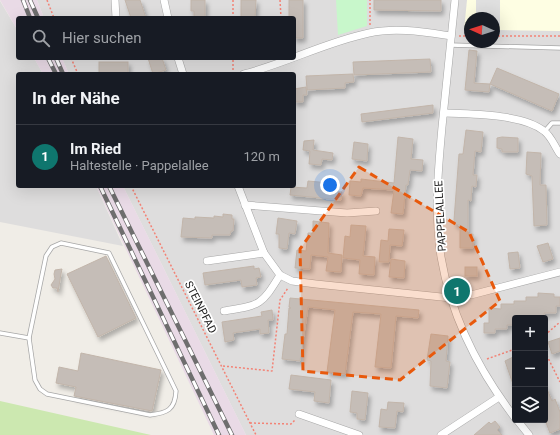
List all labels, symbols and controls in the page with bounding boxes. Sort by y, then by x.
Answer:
north arrow [464,12,500,48]
search box [16,16,296,60]
icon: search [30,27,52,49]
text: Hier suchen [62,29,141,47]
text: In der Nähe [32,88,120,108]
text: Im Ried [70,140,121,158]
text: 1 [41,149,49,164]
text: 120 m [243,149,280,164]
text: Haltestelle · Pappelallee [70,158,209,173]
your location [320,175,340,195]
street label: PAPPELALLEE [432,180,449,252]
pin: 1 [444,276,470,306]
street label: STEINPFAD [182,279,219,335]
map controls [512,315,548,423]
button: + [512,315,548,351]
button: − [512,351,548,387]
button: layers [512,387,548,423]

